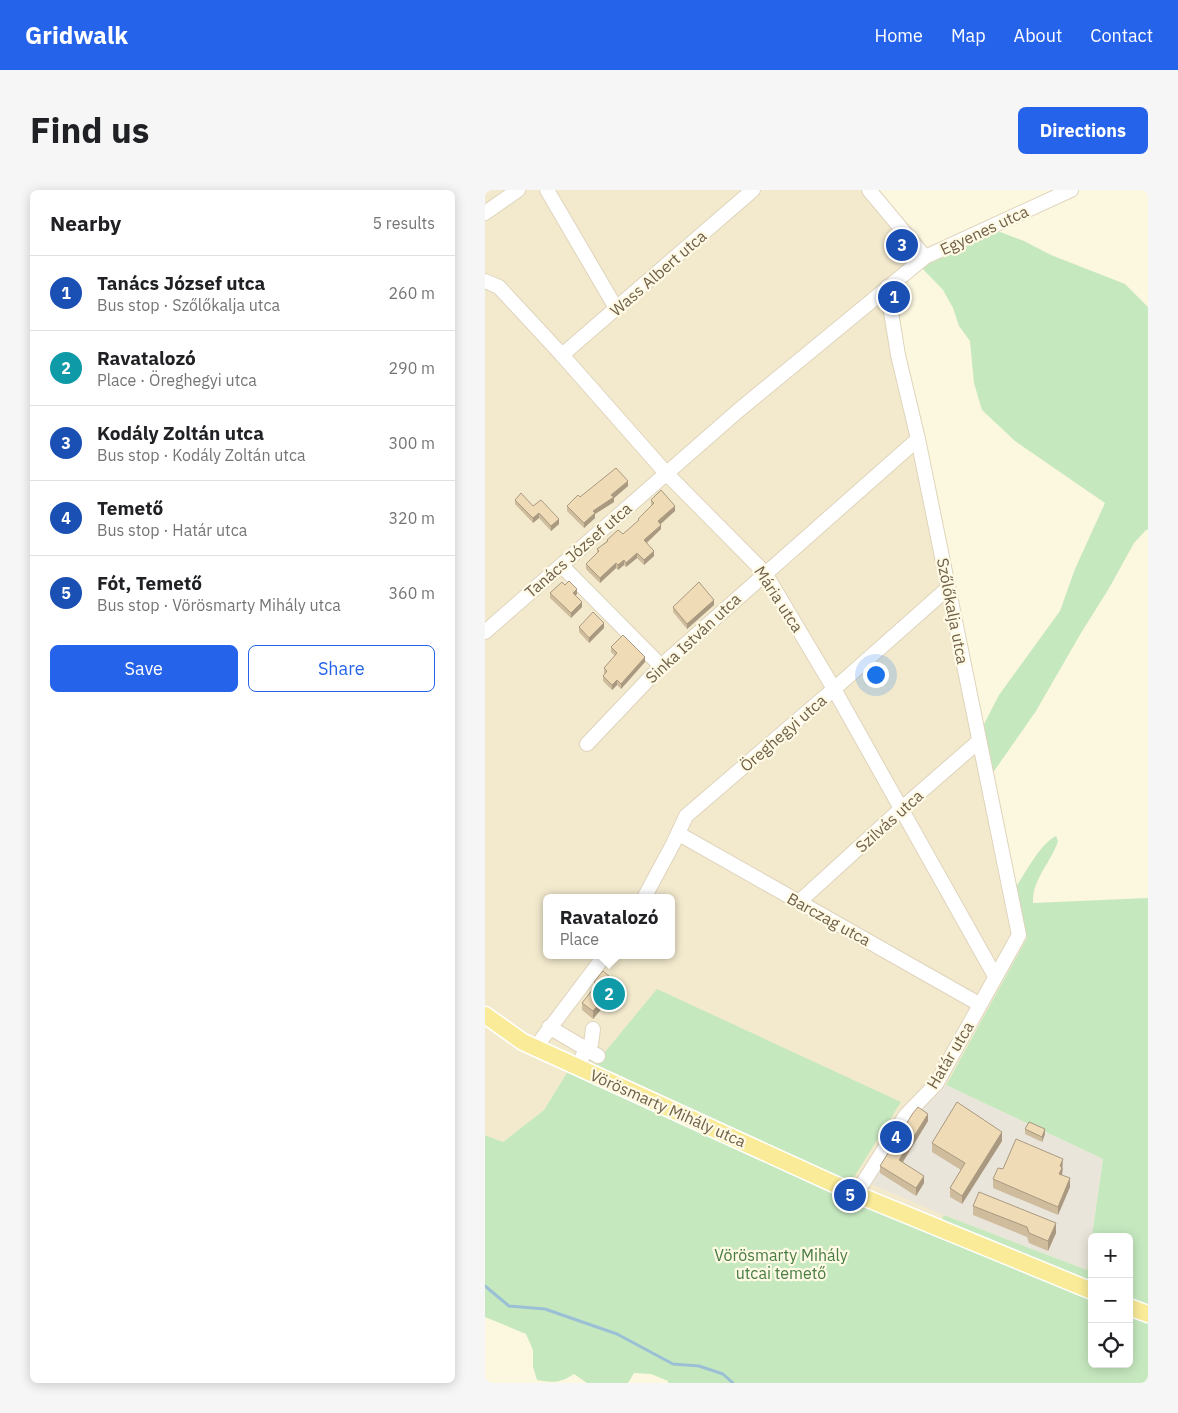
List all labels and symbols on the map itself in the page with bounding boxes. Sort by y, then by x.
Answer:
street label: Egyenes utca [937,201,1032,259]
street label: Wass Albert utca [606,225,711,320]
pin: 3 [886,226,918,264]
pin: 1 [878,278,910,316]
street label: Tanács József utca [520,498,636,602]
street label: Szőlőkalja utca [933,556,973,666]
street label: Mária utca [750,562,808,636]
street label: Sinka István utca [641,588,745,687]
your location [863,662,889,688]
street label: Öreghegyi utca [736,690,831,776]
street label: Szilvás utca [851,785,927,857]
street label: Barczag utca [784,888,875,950]
pin: 2 [593,975,625,1013]
street label: Határ utca [922,1017,978,1092]
street label: Vörösmarty Mihály utca [587,1065,749,1152]
pin: 4 [880,1118,912,1156]
pin: 5 [834,1176,866,1214]
park label: Vörösmarty Mihály utcai temető [714,1245,848,1283]

